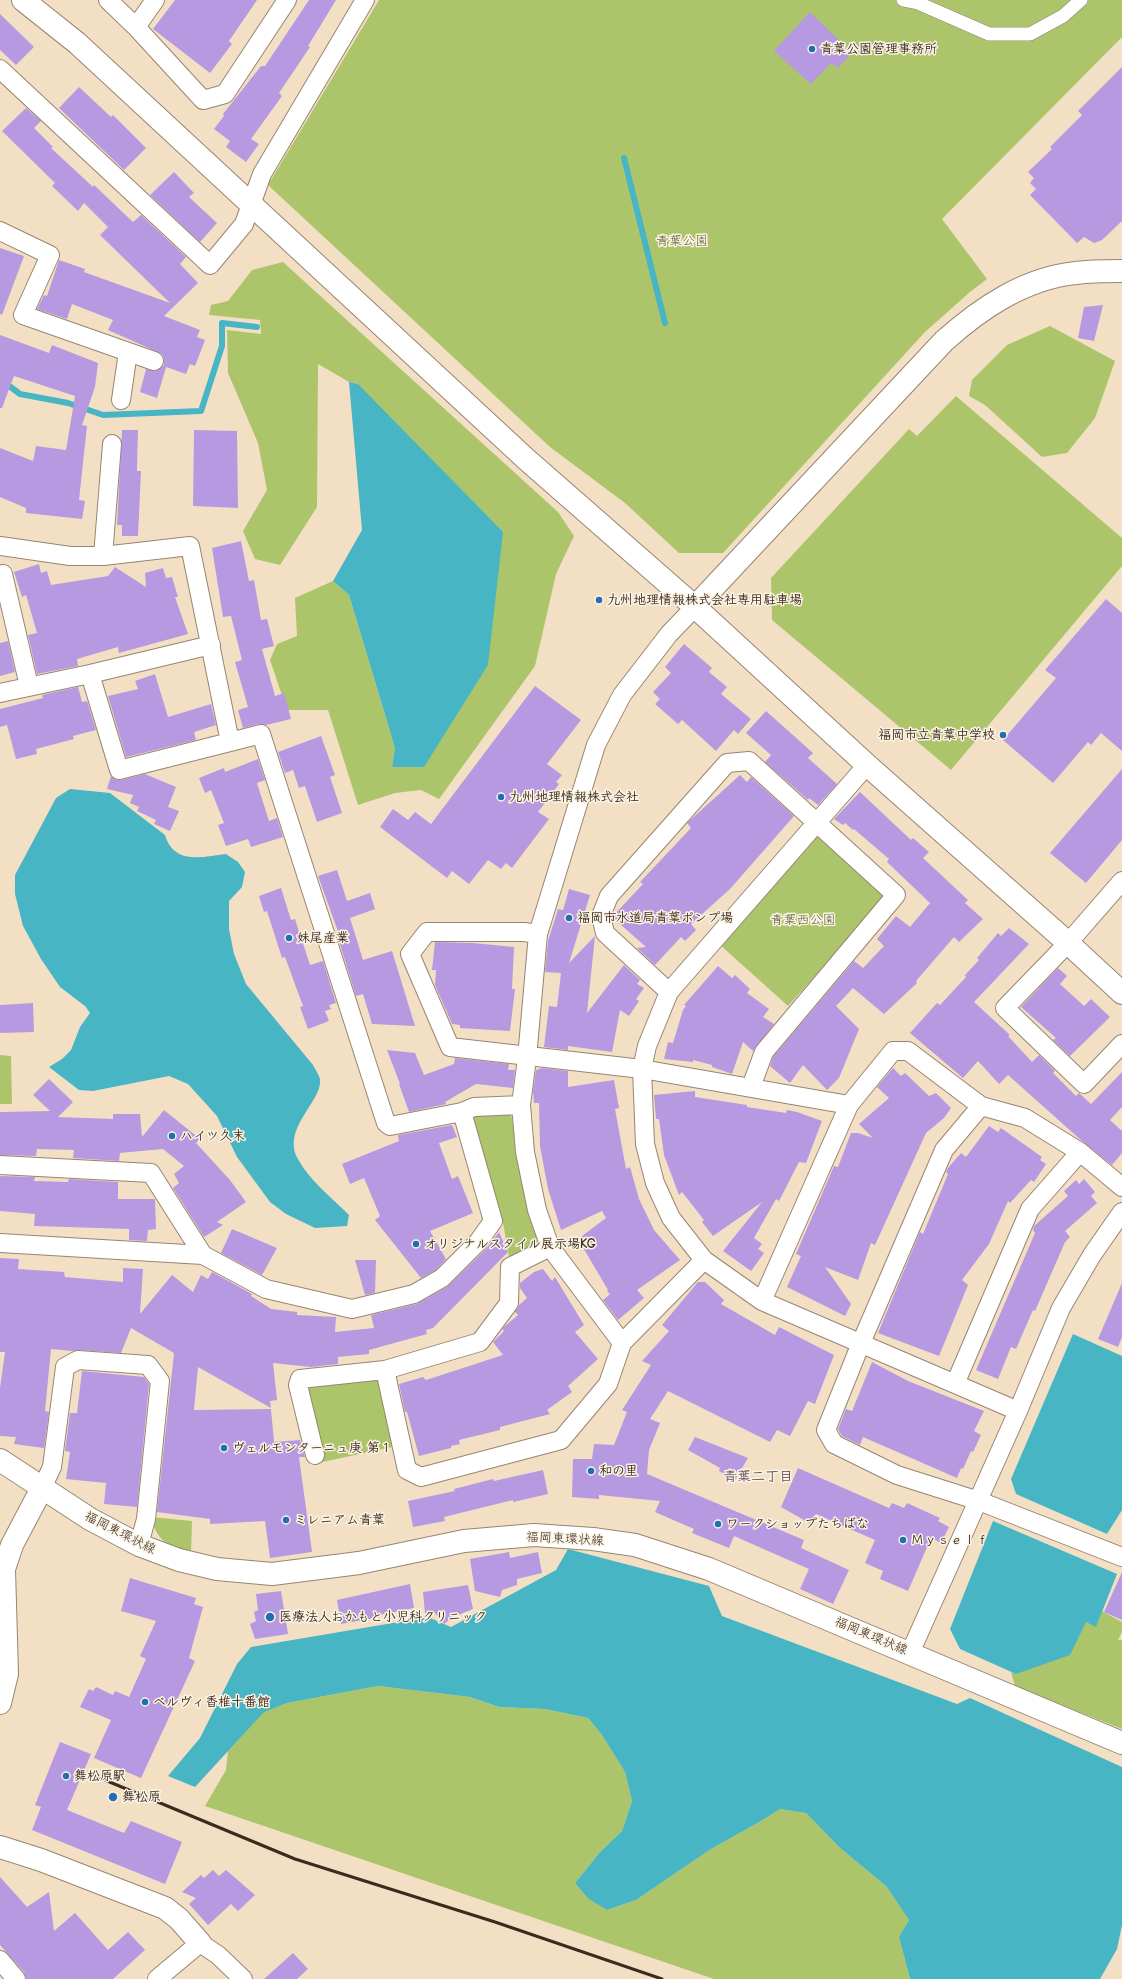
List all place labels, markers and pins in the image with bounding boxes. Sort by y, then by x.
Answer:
place label: 青葉公園管理事務所 [820,41,937,57]
marker: 青葉公園管理事務所 [807,44,817,54]
place label: 九州地理情報株式会社専用駐車場 [607,592,802,608]
marker: 九州地理情報株式会社専用駐車場 [594,595,604,605]
place label: 福岡市立青葉中学校 [878,727,995,743]
marker: 福岡市立青葉中学校 [998,730,1008,740]
place label: 九州地理情報株式会社 [509,789,639,805]
marker: 九州地理情報株式会社 [496,792,506,802]
place label: 福岡市水道局青葉ポンプ場 [577,910,733,926]
marker: 福岡市水道局青葉ポンプ場 [564,913,574,923]
place label: 妹尾産業 [297,930,349,946]
marker: 妹尾産業 [284,933,294,943]
place label: ハイツ久末 [180,1128,245,1144]
marker: ハイツ久末 [167,1131,177,1141]
place label: オリジナルスタイル展示場KG [424,1236,596,1252]
marker: オリジナルスタイル展示場KG [411,1239,421,1249]
place label: ヴェルモンターニュ庚 第１ [232,1440,393,1456]
marker: ヴェルモンターニュ庚 第１ [219,1443,229,1453]
place label: 和の里 [599,1463,638,1479]
marker: 和の里 [586,1466,596,1476]
place label: ミレニアム青葉 [294,1512,385,1528]
marker: ミレニアム青葉 [281,1515,291,1525]
place label: ワークショップたちばな [726,1516,869,1532]
marker: ワークショップたちばな [713,1519,723,1529]
place label: Ｍｙｓｅｌｆ [911,1532,989,1548]
marker: Ｍｙｓｅｌｆ [898,1535,908,1545]
place label: 医療法人おかもと小児科クリニック [279,1609,487,1625]
marker: 医療法人おかもと小児科クリニック [264,1611,276,1623]
place label: ベルヴィ香椎十番館 [153,1694,270,1710]
marker: ベルヴィ香椎十番館 [140,1697,150,1707]
place label: 舞松原駅 [74,1768,126,1784]
marker: 舞松原駅 [61,1771,71,1781]
place label: 舞松原 [122,1789,161,1805]
marker: 舞松原 [107,1791,119,1803]

